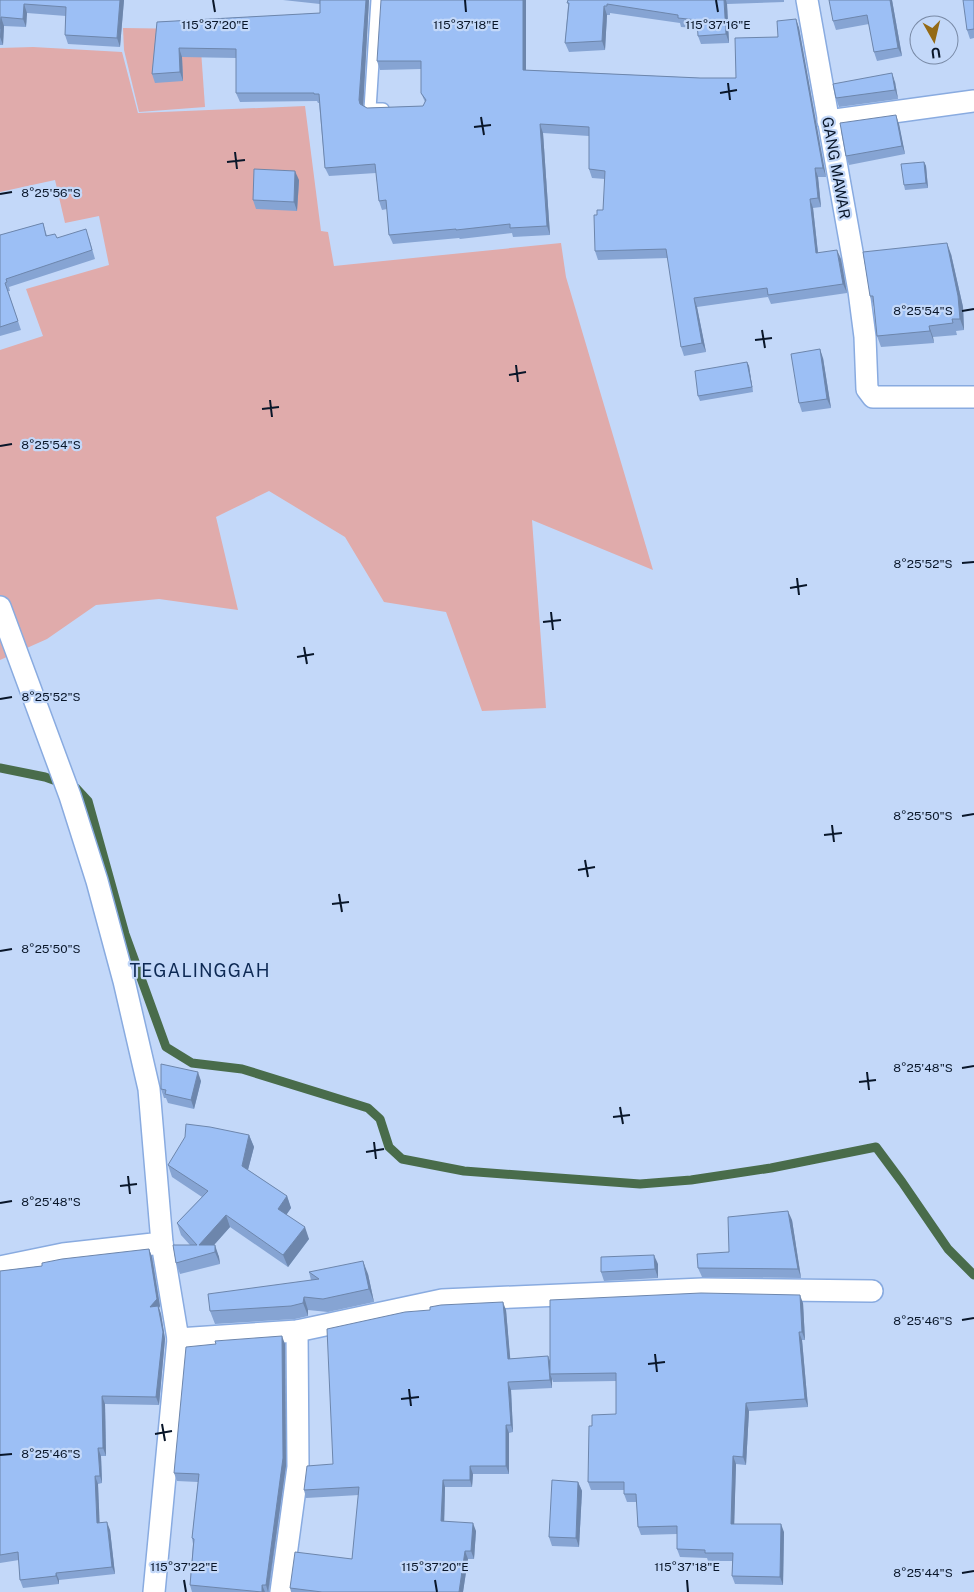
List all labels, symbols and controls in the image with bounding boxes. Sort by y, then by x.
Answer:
north arrow [909,15,959,65]
text: 115°37'20"E [181,18,249,32]
text: 115°37'18"E [433,18,499,32]
text: 115°37'16"E [685,18,751,32]
text: U [930,44,942,62]
street label: GANG MAWAR [819,116,854,220]
text: 8°25'56"S [21,186,81,200]
text: 8°25'54"S [893,304,953,318]
text: 8°25'54"S [21,438,81,452]
text: 8°25'52"S [893,557,953,571]
text: 8°25'52"S [21,690,81,704]
text: 8°25'50"S [893,809,953,823]
text: 8°25'50"S [21,942,81,956]
district label: TEGALINGGAH [130,960,270,981]
text: 8°25'48"S [893,1061,953,1075]
text: 8°25'48"S [21,1195,81,1209]
text: 8°25'46"S [893,1314,953,1328]
text: 8°25'46"S [21,1447,81,1461]
text: 115°37'22"E [150,1560,218,1574]
text: 115°37'20"E [401,1560,469,1574]
text: 115°37'18"E [654,1560,720,1574]
text: 8°25'44"S [893,1566,953,1580]

